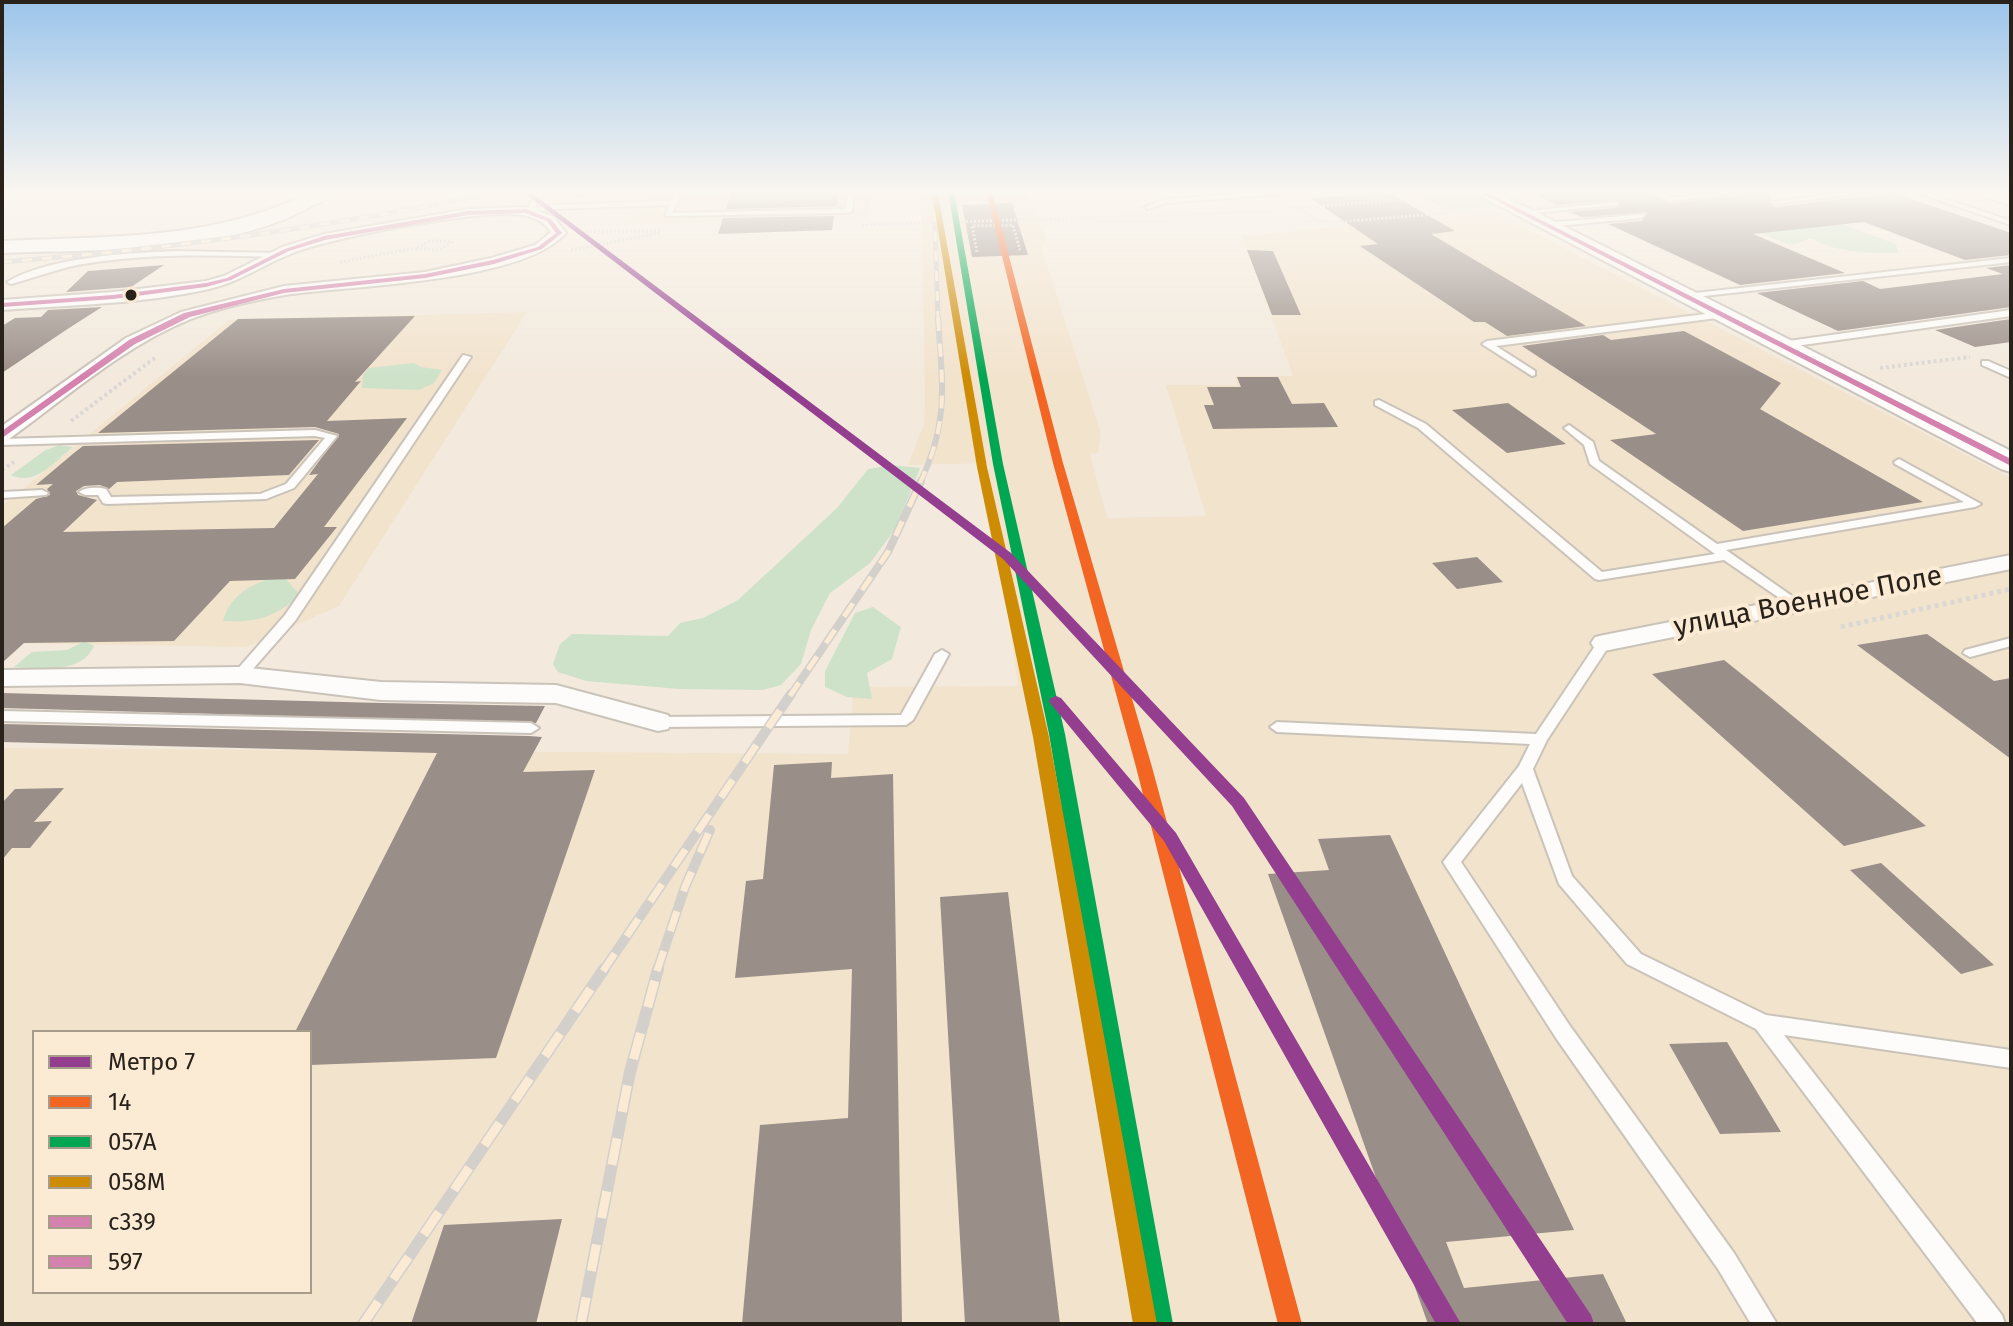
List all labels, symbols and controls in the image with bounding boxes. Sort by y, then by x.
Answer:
unlabelled marker [123,287,139,303]
street label: улица Военное Поле [1671,559,1945,645]
legend [32,1030,312,1294]
text: Метро 7 [108,1048,195,1076]
text: 14 [108,1088,131,1116]
text: 057А [108,1128,157,1156]
text: 058М [108,1168,165,1196]
text: с339 [108,1208,156,1236]
text: 597 [108,1248,143,1276]

